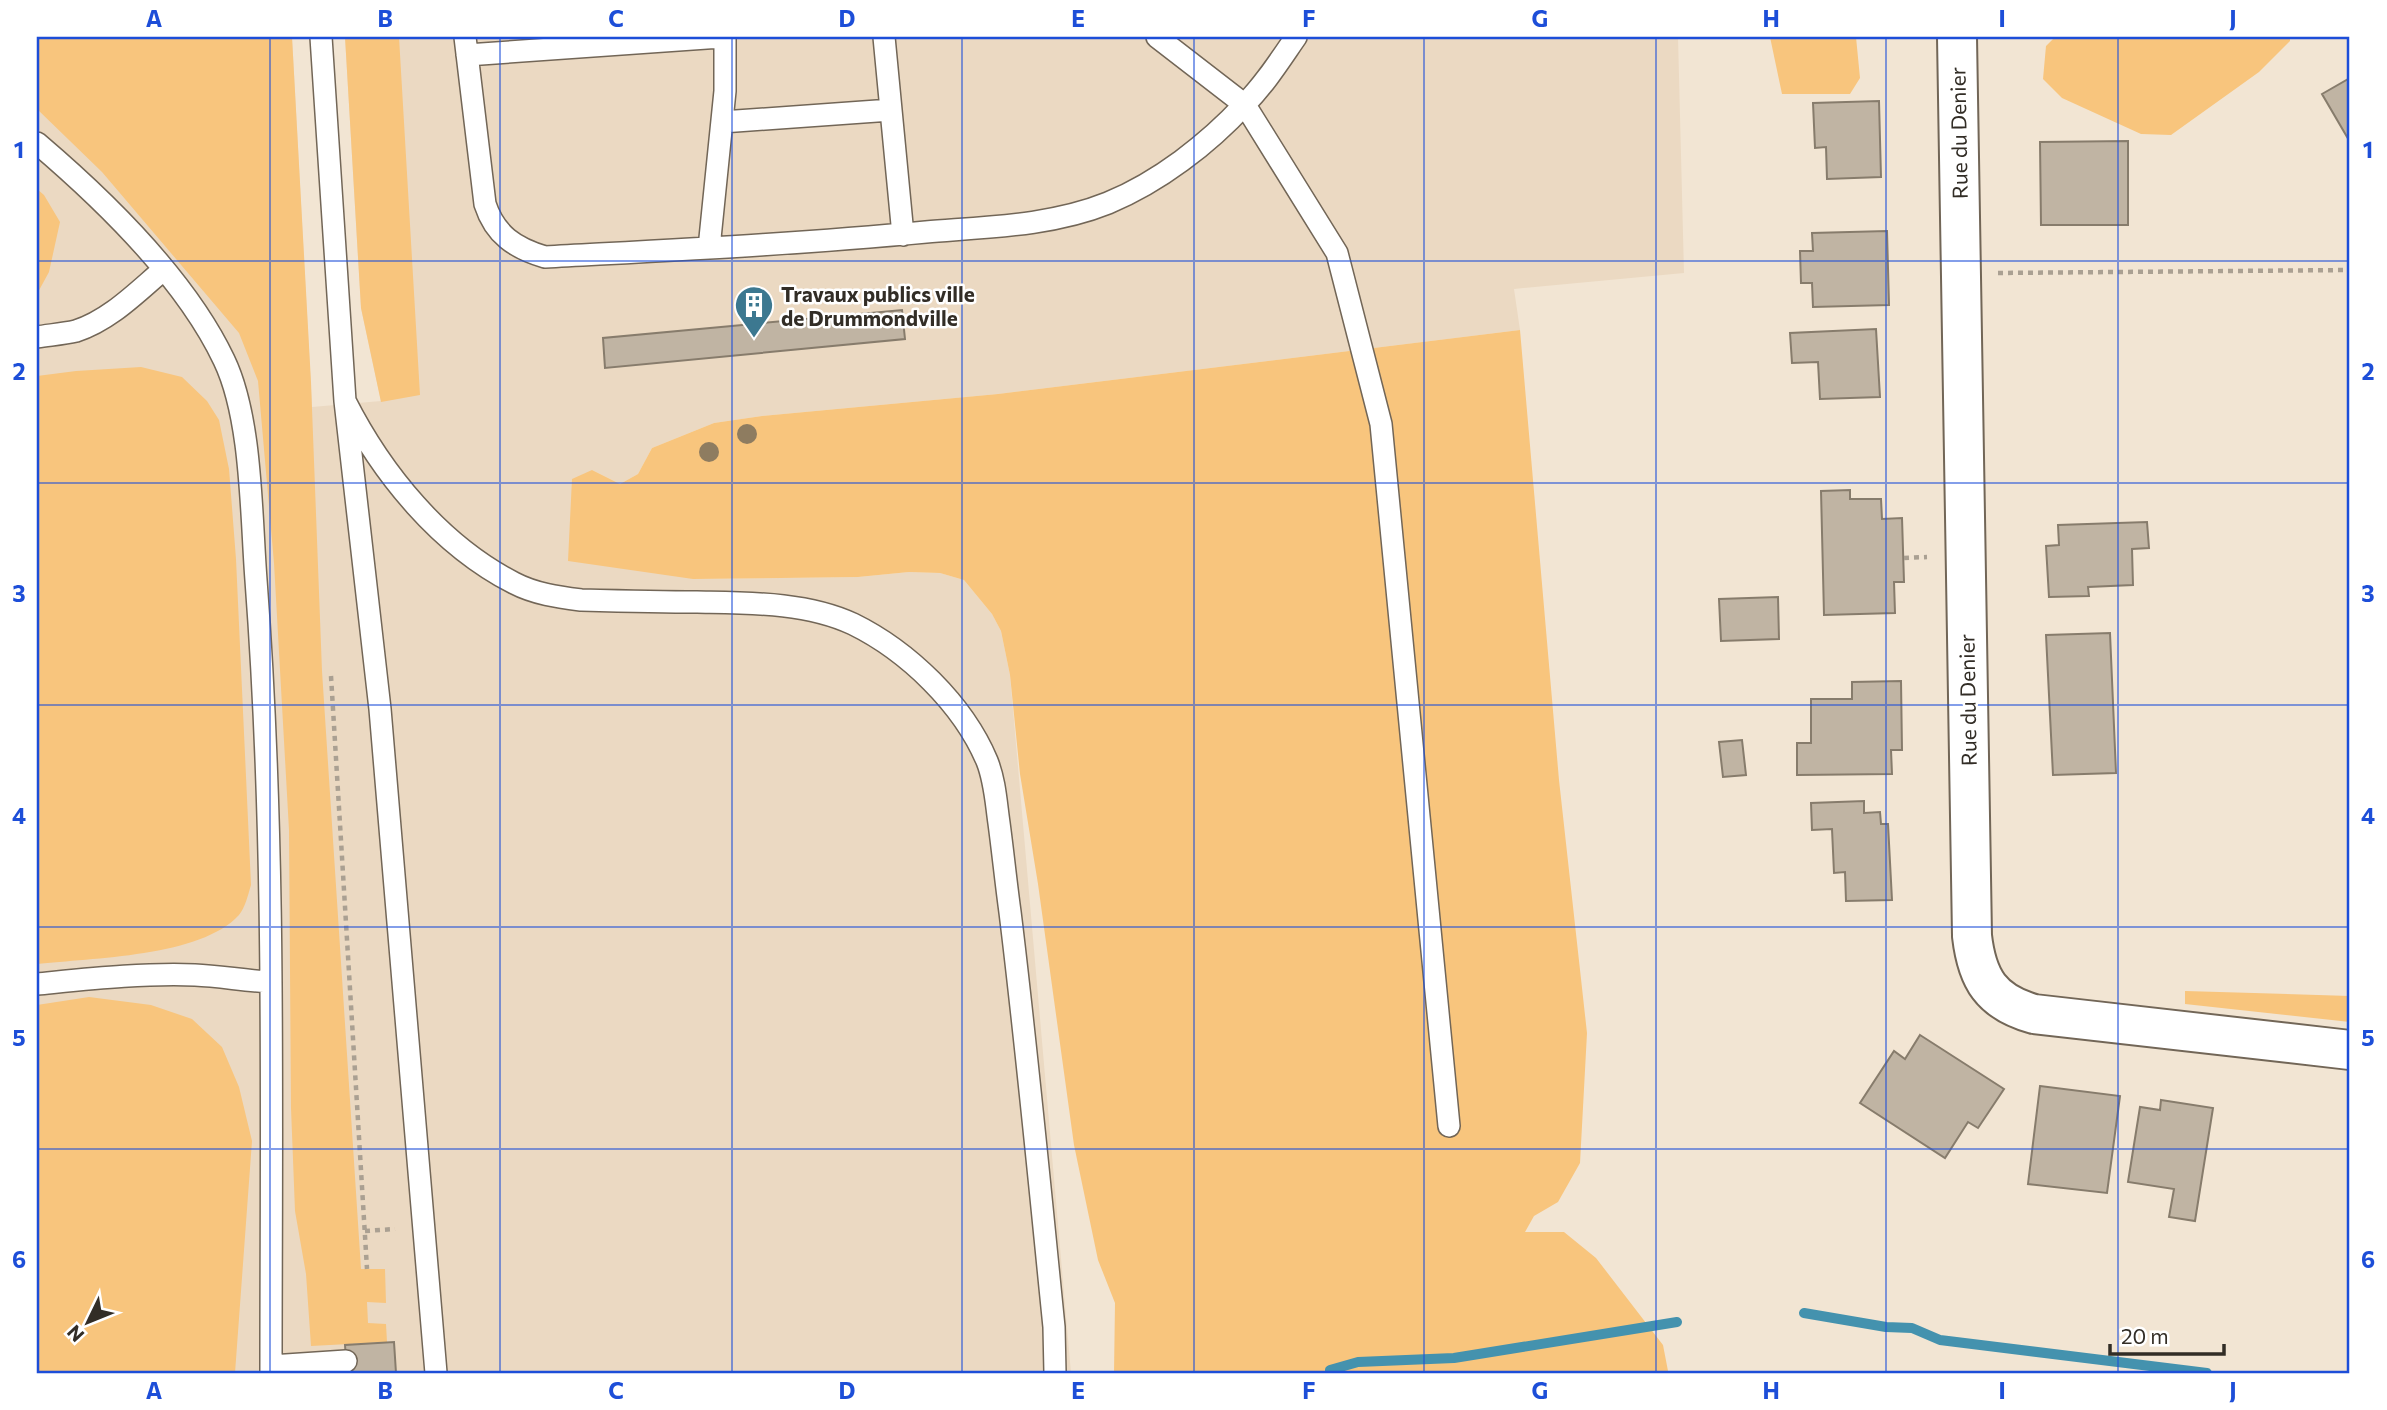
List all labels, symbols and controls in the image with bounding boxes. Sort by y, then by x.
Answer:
text: A [146,4,163,32]
text: B [377,4,393,32]
text: C [608,4,624,32]
text: D [839,4,856,32]
text: E [1071,4,1085,32]
text: F [1302,4,1316,32]
text: G [1532,4,1548,32]
text: H [1762,4,1780,32]
text: I [1998,4,2006,32]
text: J [2229,4,2237,32]
street label: Rue du Denier [1944,67,1972,199]
text: 1 [14,135,24,163]
text: 1 [2363,135,2373,163]
place label: Travaux publics ville de Drummondville [781,281,975,330]
building icon: Travaux publics ville de Drummondville [733,284,775,339]
text: 2 [12,357,26,385]
text: 2 [2361,357,2375,385]
text: 3 [12,579,26,607]
text: 3 [2361,579,2375,607]
street label: Rue du Denier [1953,634,1981,766]
text: 4 [12,801,26,829]
text: 4 [2361,801,2375,829]
text: 5 [12,1023,26,1051]
text: 5 [2361,1023,2375,1051]
text: 6 [12,1245,26,1273]
text: 6 [2361,1245,2375,1273]
north arrow [52,1288,122,1358]
scale bar [2110,1312,2224,1356]
text: N [62,1321,88,1347]
text: 20 m [2121,1323,2169,1348]
text: A [146,1376,163,1404]
text: B [377,1376,393,1404]
text: C [608,1376,624,1404]
text: D [839,1376,856,1404]
text: E [1071,1376,1085,1404]
text: F [1302,1376,1316,1404]
text: G [1532,1376,1548,1404]
text: H [1762,1376,1780,1404]
text: I [1998,1376,2006,1404]
text: J [2229,1376,2237,1404]

